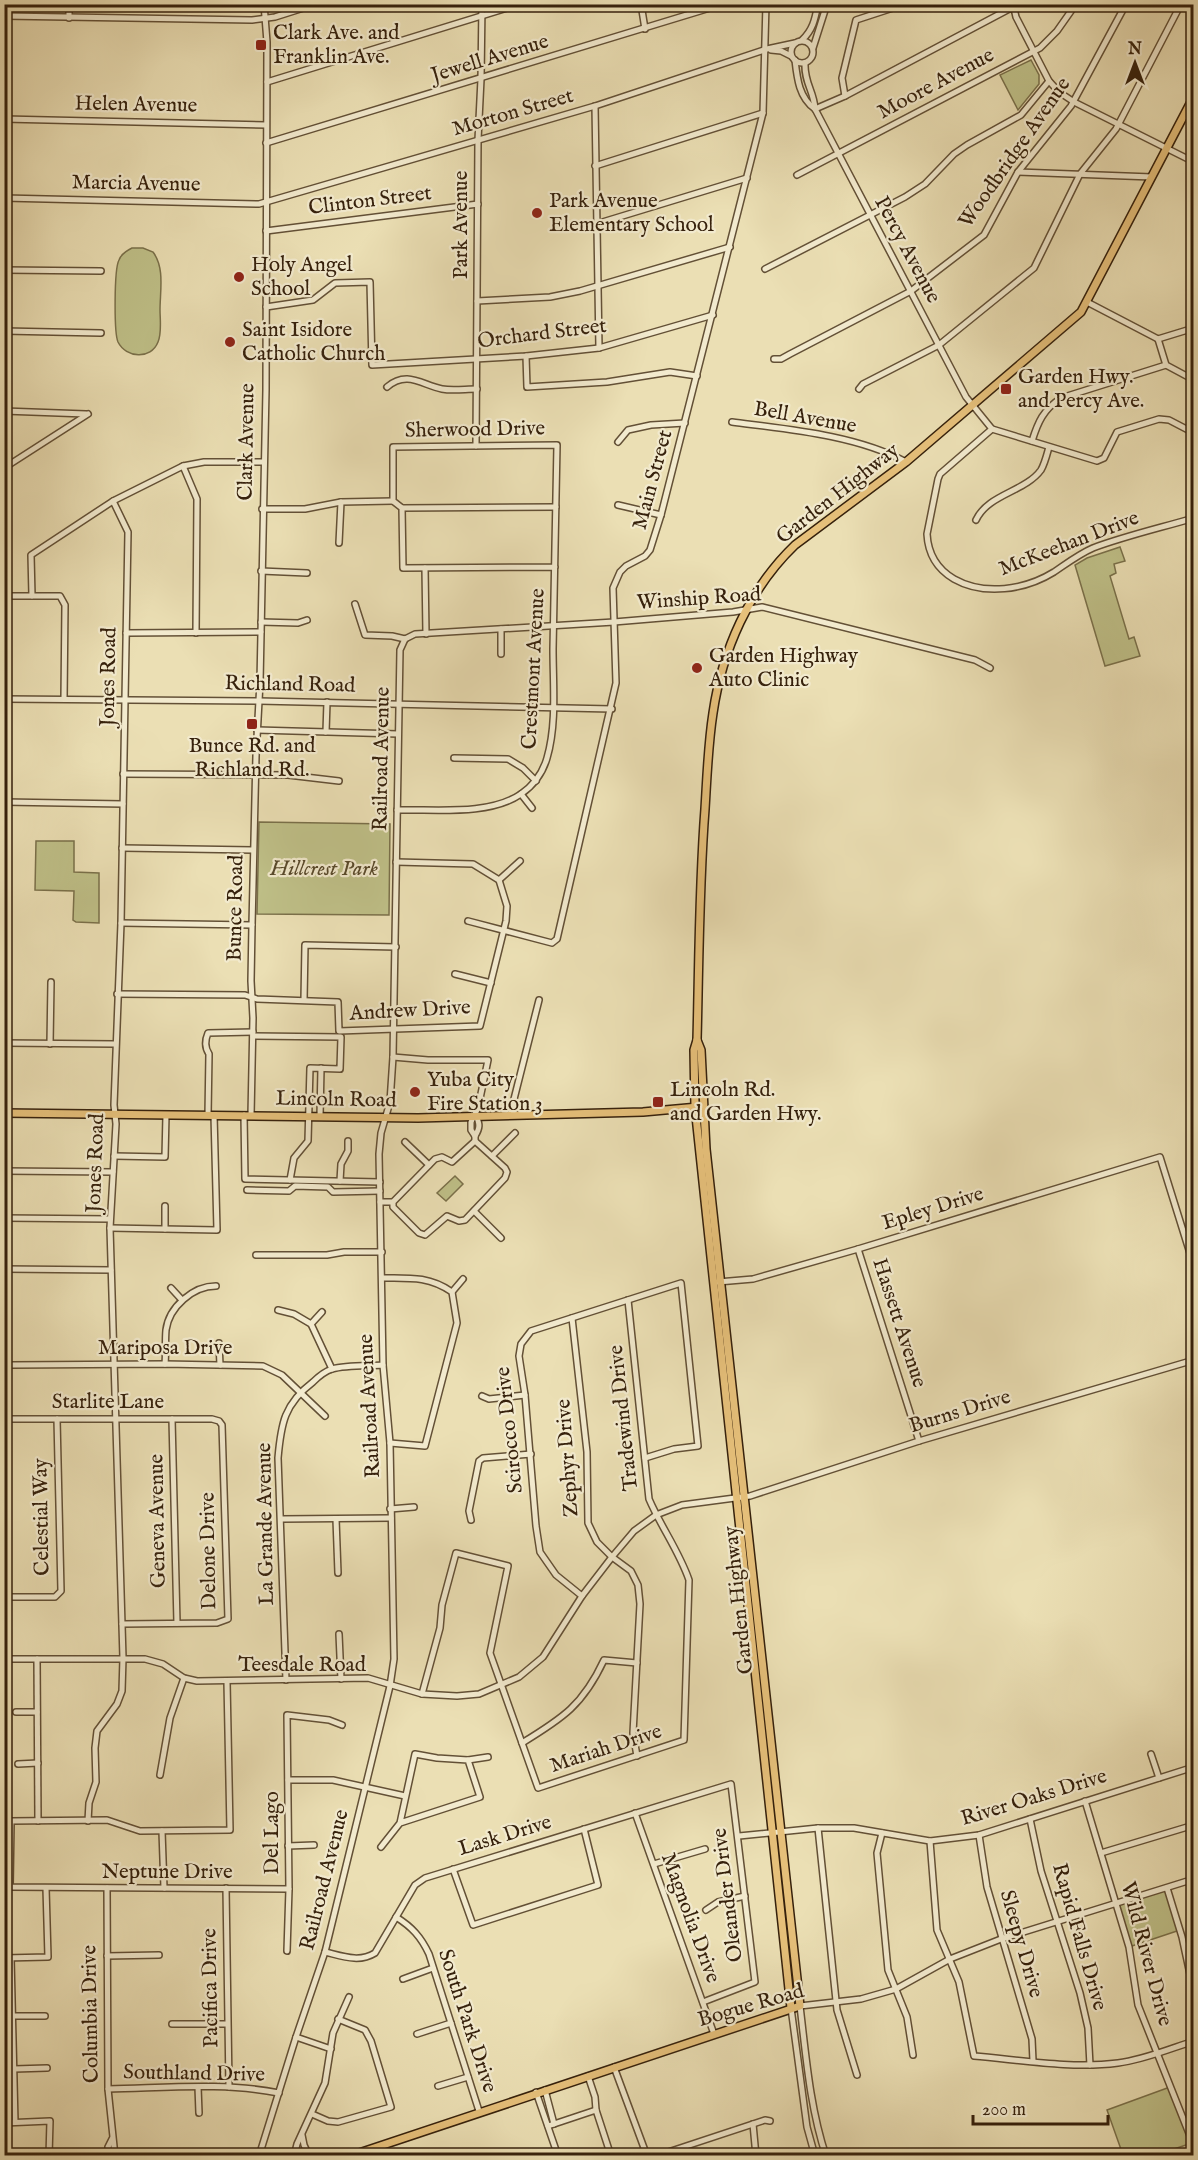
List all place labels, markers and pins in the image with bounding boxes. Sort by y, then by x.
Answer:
place label: Clark Ave. and Franklin Ave. [273,20,400,71]
marker: Clark Ave. and Franklin Ave. [254,38,268,52]
place label: Park Avenue Elementary School [549,188,714,239]
marker: Park Avenue Elementary School [530,206,544,220]
place label: Holy Angel School [251,252,353,303]
marker: Holy Angel School [232,270,246,284]
place label: Saint Isidore Catholic Church [242,317,385,368]
marker: Saint Isidore Catholic Church [223,335,237,349]
place label: Garden Hwy. and Percy Ave. [1018,364,1144,415]
marker: Garden Hwy. and Percy Ave. [999,382,1013,396]
place label: Garden Highway Auto Clinic [708,643,859,694]
marker: Garden Highway Auto Clinic [690,661,704,675]
marker: Bunce Rd. and Richland Rd. [245,717,259,731]
place label: Bunce Rd. and Richland Rd. [188,733,316,784]
place label: Yuba City Fire Station 3 [427,1067,543,1118]
place label: Lincoln Rd. and Garden Hwy. [670,1077,822,1128]
marker: Yuba City Fire Station 3 [408,1085,422,1099]
marker: Lincoln Rd. and Garden Hwy. [651,1095,665,1109]

